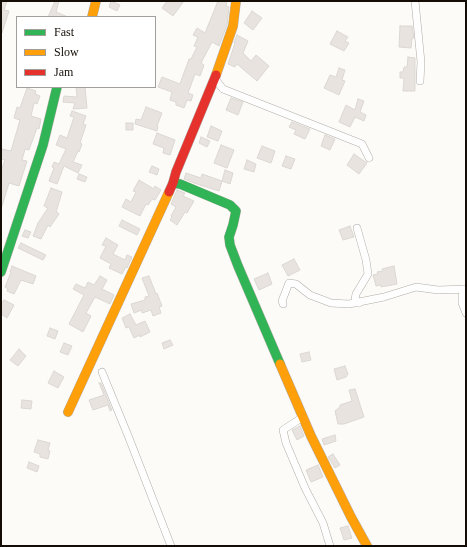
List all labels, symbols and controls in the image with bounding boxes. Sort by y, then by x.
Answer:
legend [16,16,156,88]
text: Fast [54,25,74,39]
text: Slow [54,45,79,59]
text: Jam [54,65,73,79]

